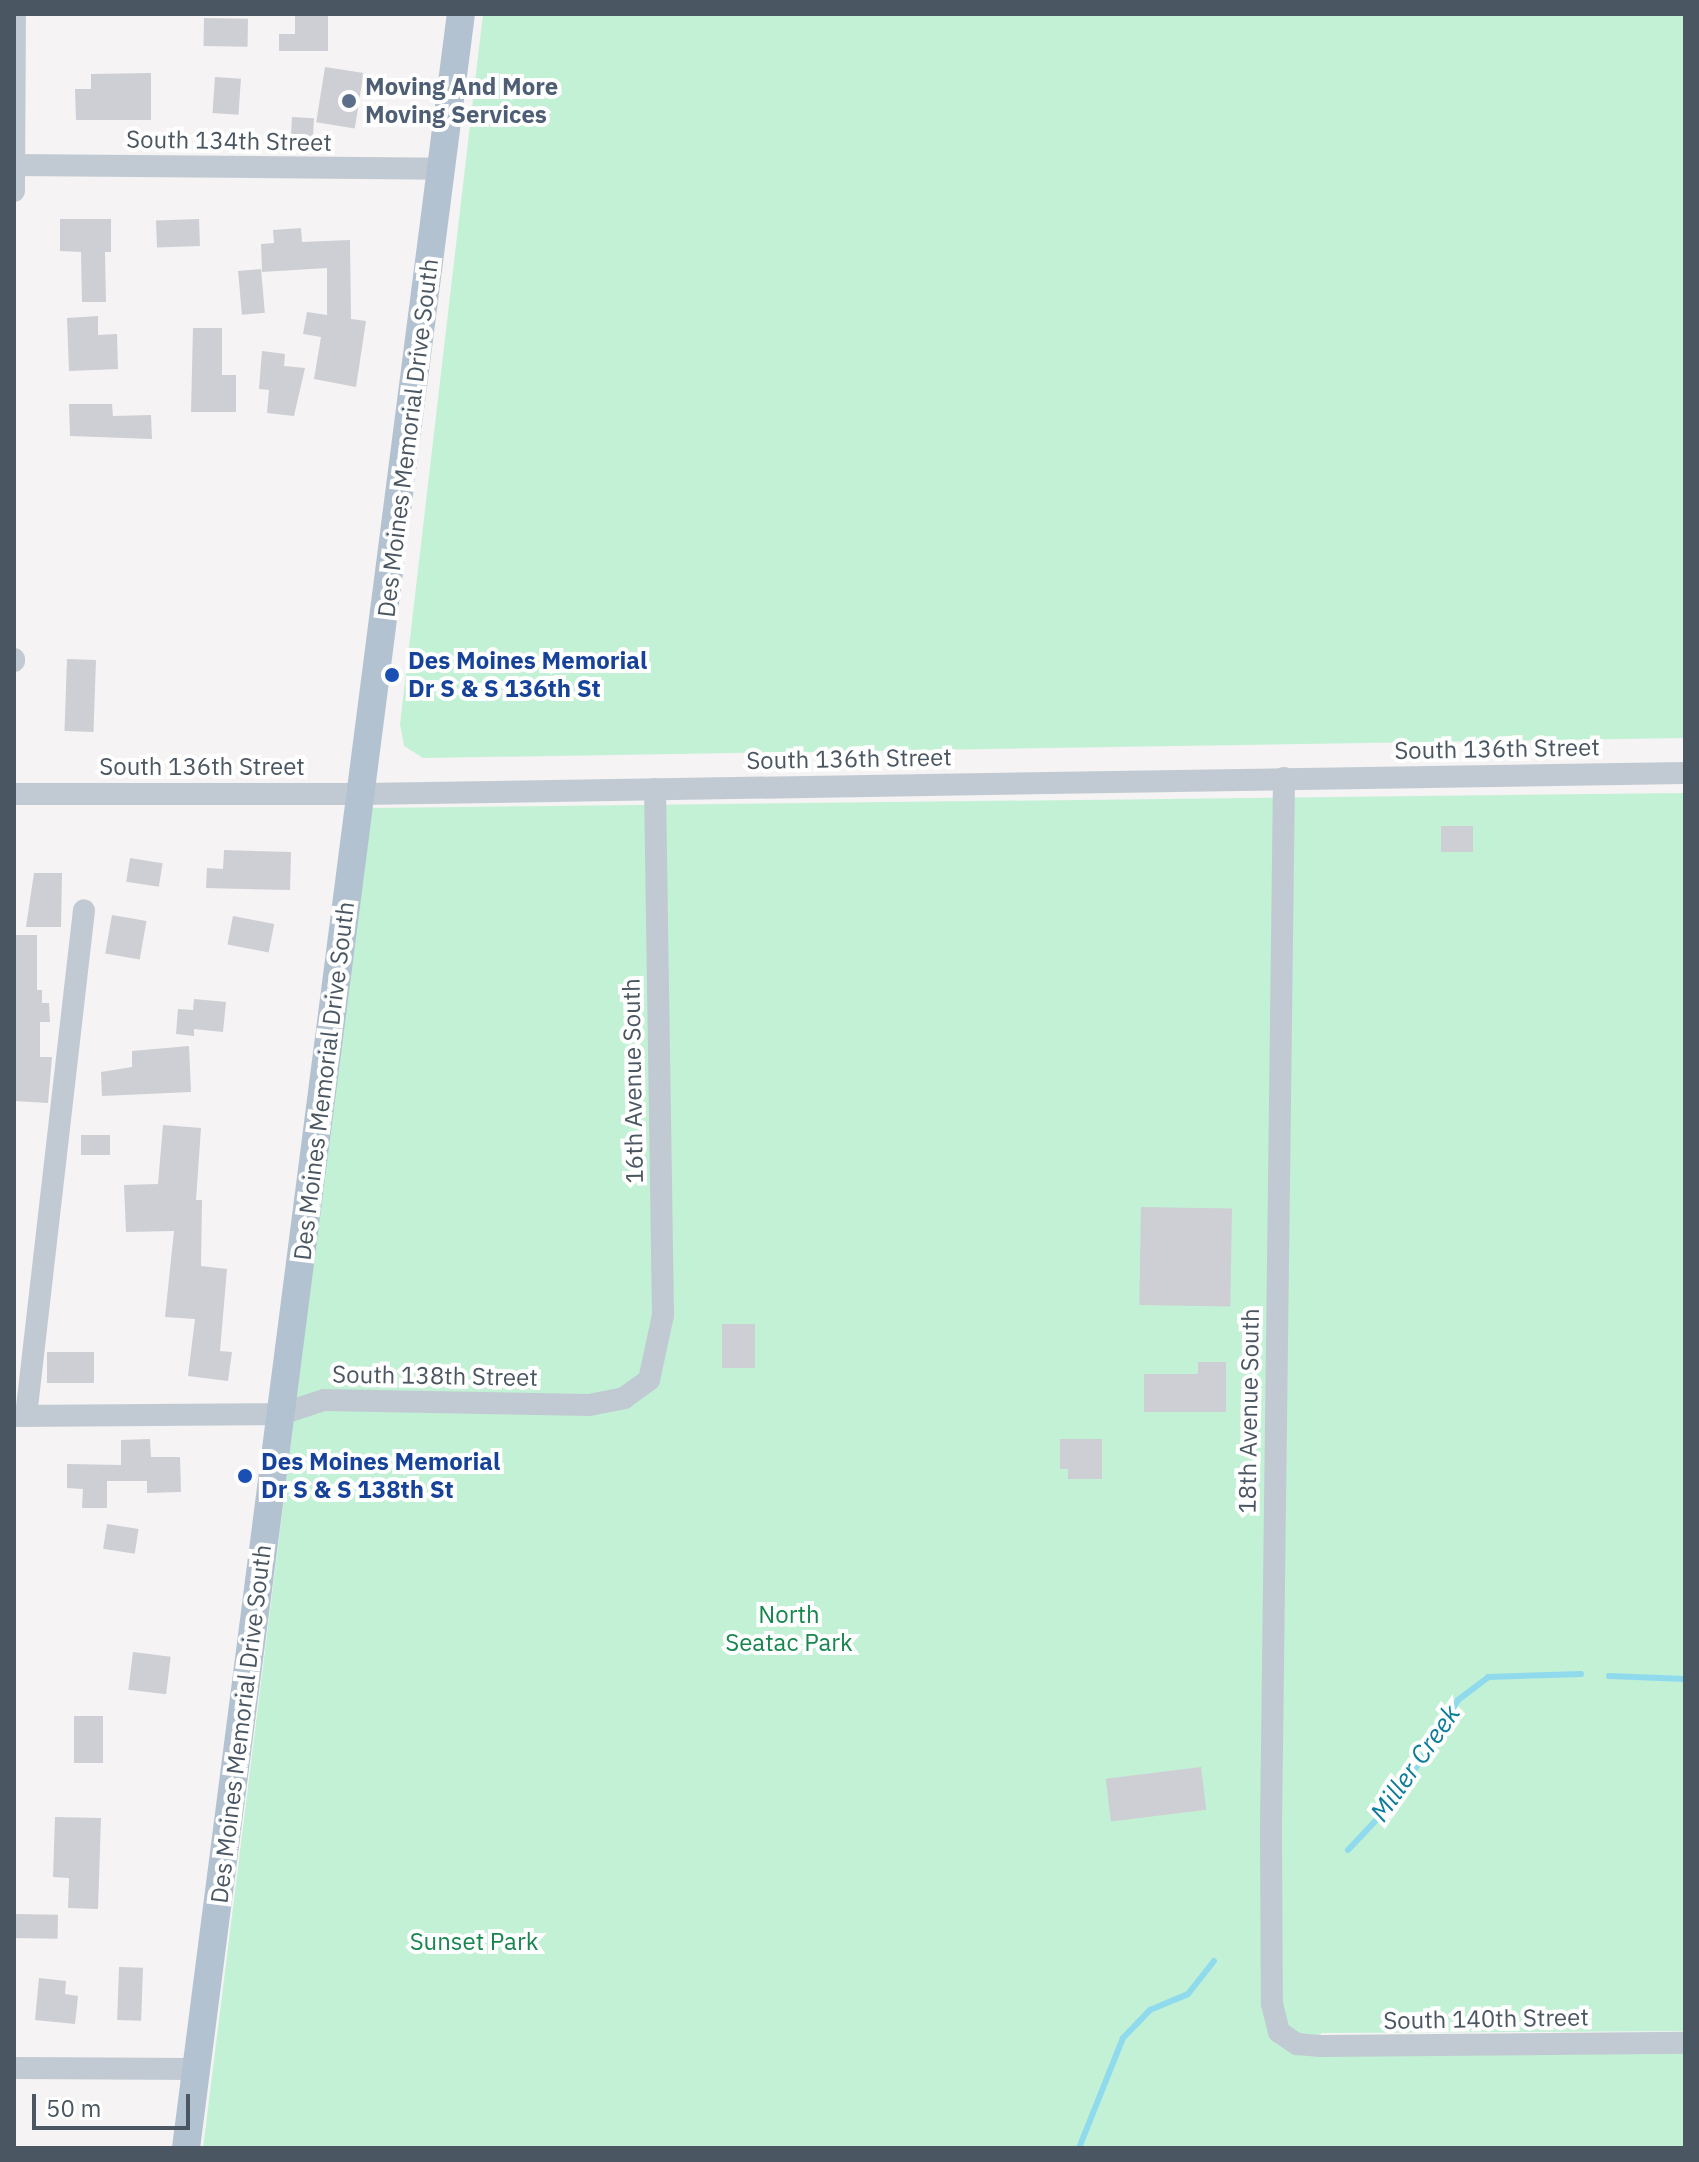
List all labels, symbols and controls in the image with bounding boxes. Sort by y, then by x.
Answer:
place label: Moving And More Moving Services [365,73,558,129]
marker: Moving And More Moving Services [340,92,358,110]
street label: South 134th Street [126,125,332,157]
street label: Des Moines Memorial Drive South [372,257,444,619]
place label: Des Moines Memorial Dr S & S 136th St [408,647,647,703]
marker: Des Moines Memorial Dr S & S 136th St [383,666,401,684]
street label: South 136th Street [1394,733,1600,765]
street label: South 136th Street [746,743,952,775]
street label: South 136th Street [99,753,305,781]
street label: Des Moines Memorial Drive South [288,900,360,1262]
street label: 16th Avenue South [617,978,649,1184]
street label: 18th Avenue South [1233,1308,1265,1514]
street label: South 138th Street [332,1360,538,1392]
place label: Des Moines Memorial Dr S & S 138th St [261,1448,500,1504]
marker: Des Moines Memorial Dr S & S 138th St [236,1467,254,1485]
street label: Des Moines Memorial Drive South [205,1543,277,1905]
park label: North Seatac Park [725,1601,853,1657]
water label: Miller Creek [1364,1699,1466,1827]
park label: Sunset Park [410,1928,538,1956]
street label: South 140th Street [1383,2003,1589,2035]
scale bar [36,2078,194,2128]
text: 50 m [46,2092,101,2124]

